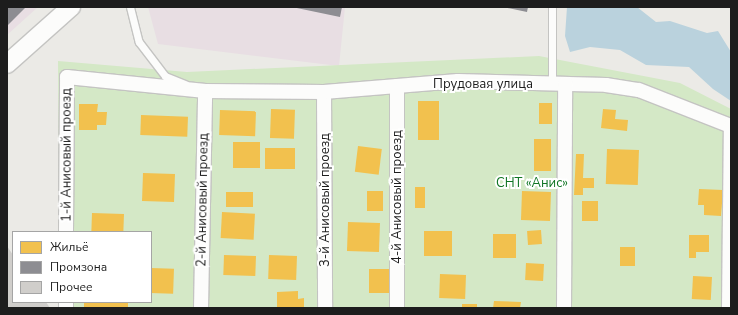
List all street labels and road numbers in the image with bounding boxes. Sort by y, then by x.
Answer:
street label: Прудовая улица [433,76,533,92]
street label: 1-й Анисовый проезд [59,88,75,222]
street label: 4-й Анисовый проезд [389,130,405,264]
street label: 2-й Анисовый проезд [194,133,212,267]
street label: 3-й Анисовый проезд [317,133,333,267]

